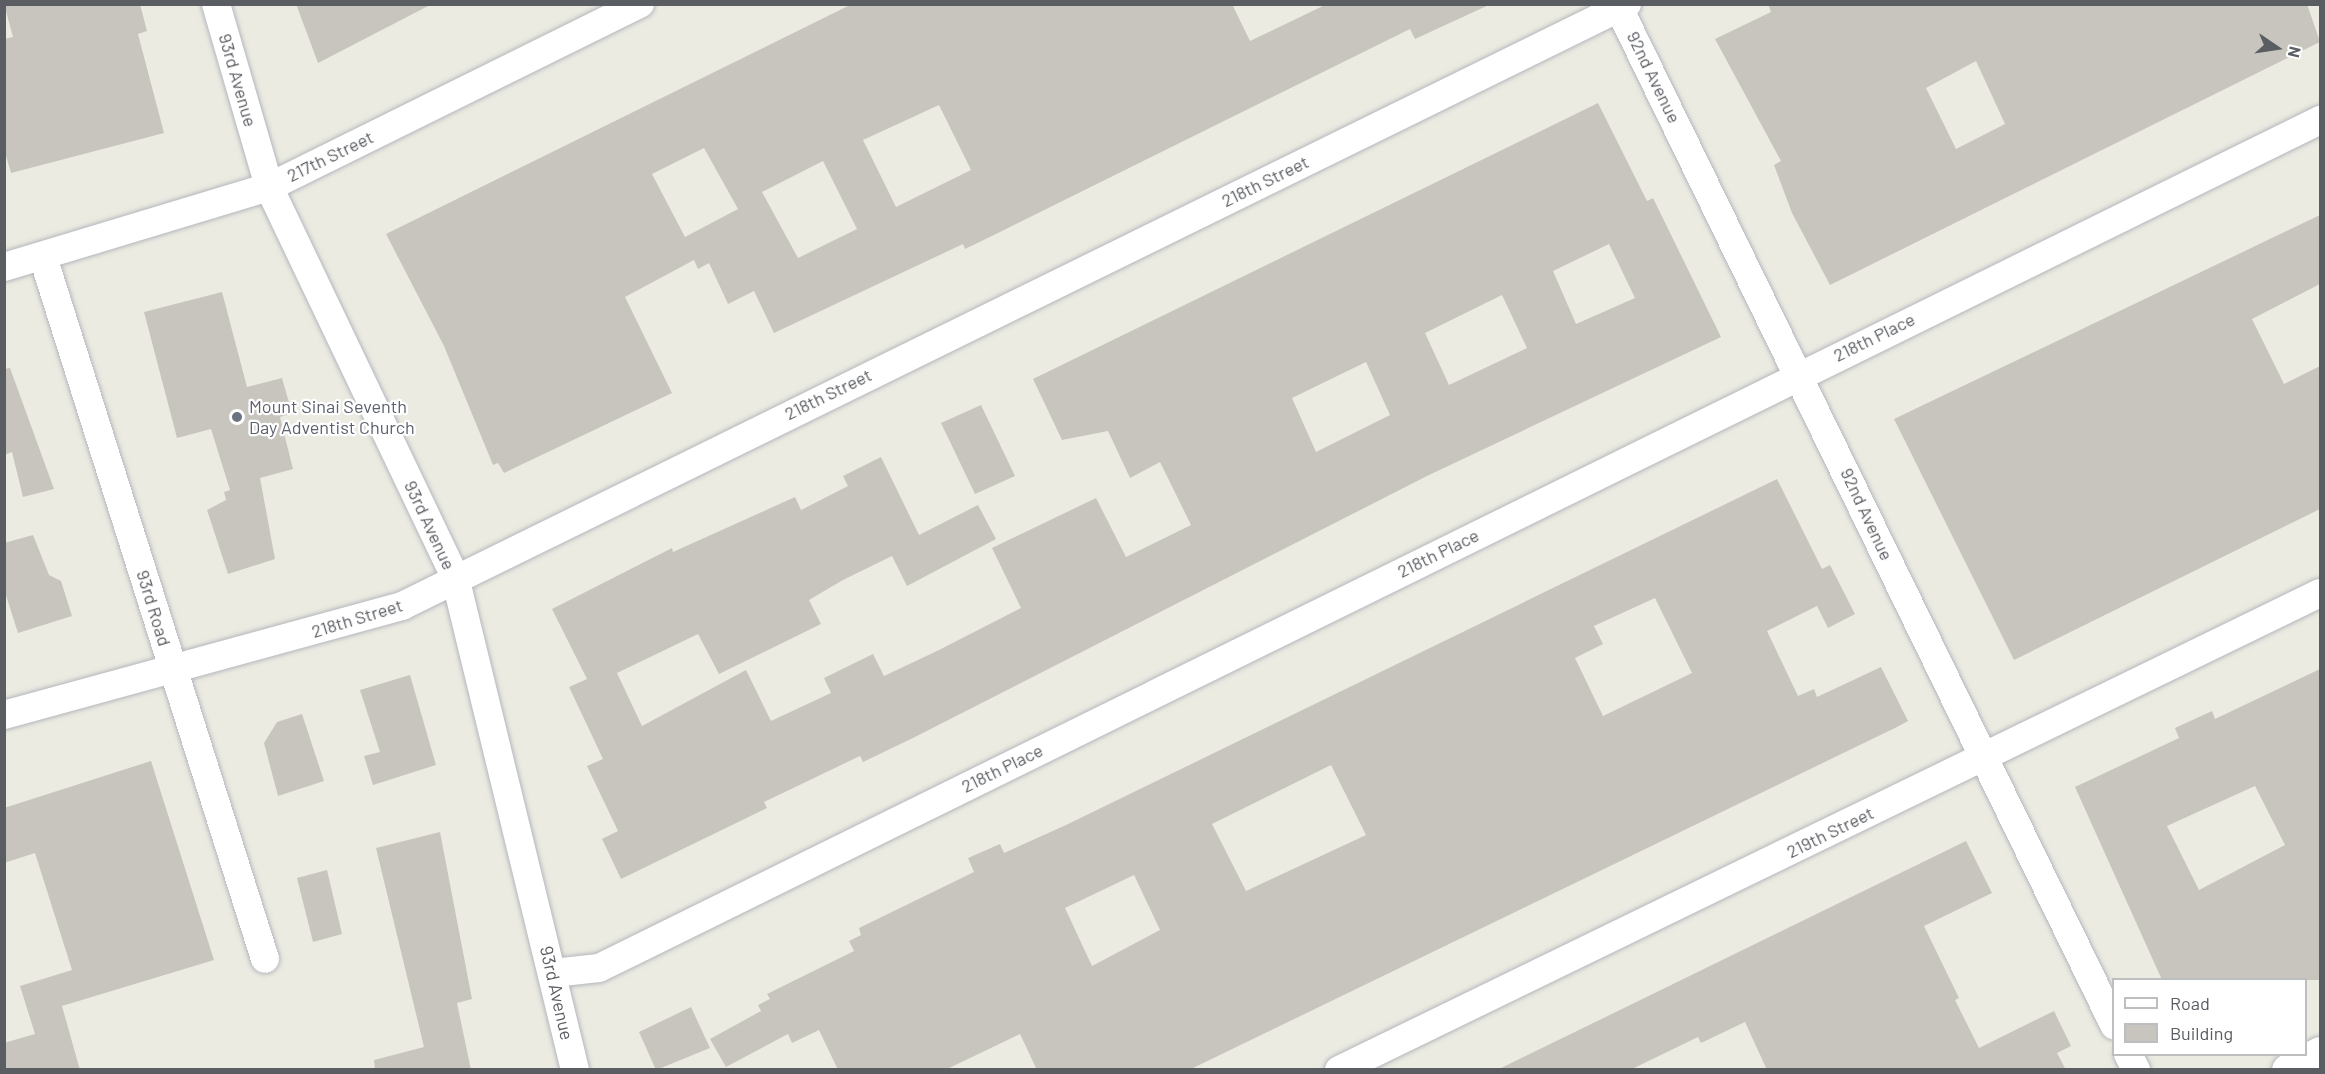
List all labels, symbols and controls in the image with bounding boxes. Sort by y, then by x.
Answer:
north arrow [2247,18,2307,78]
street label: 92nd Avenue [1623,28,1685,126]
street label: 93rd Avenue [214,31,262,129]
text: N [2285,45,2305,59]
street label: 217th Street [283,126,377,186]
street label: 218th Street [1218,151,1312,211]
street label: 218th Place [1830,308,1918,366]
street label: 218th Street [781,364,875,424]
place label: Mount Sinai Seventh Day Adventist Church [249,396,415,438]
marker: Mount Sinai Seventh Day Adventist Church [230,410,244,424]
street label: 92nd Avenue [1836,464,1898,564]
street label: 93rd Avenue [400,477,460,573]
street label: 218th Place [1394,524,1482,582]
street label: 93rd Road [132,567,176,649]
street label: 218th Street [309,594,405,642]
street label: 218th Place [958,739,1046,797]
street label: 219th Street [1783,802,1877,862]
street label: 93rd Avenue [536,944,578,1042]
legend [2112,978,2307,1056]
text: Road [2170,992,2210,1014]
text: Building [2170,1022,2233,1044]

